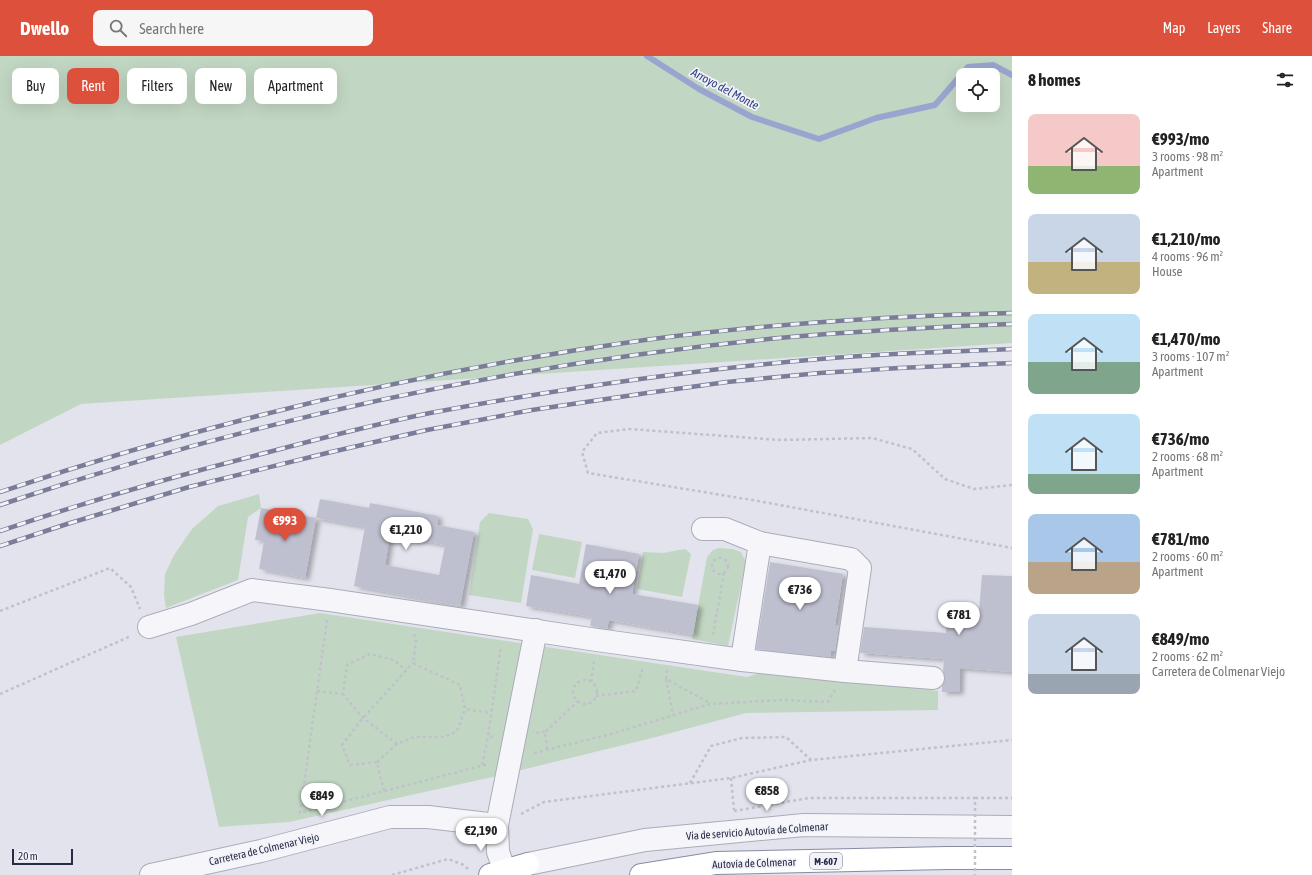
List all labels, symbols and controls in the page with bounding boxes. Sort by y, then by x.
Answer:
search box [93,10,373,46]
text: Dwello [20,17,69,39]
icon: search [107,17,129,39]
text: Search here [139,20,204,37]
text: Map [1163,20,1185,36]
text: Layers [1207,20,1240,36]
text: Share [1262,20,1292,36]
water label: Arroyo del Monte [688,65,762,113]
chip: Buy [12,68,59,104]
chip: Rent [67,68,119,104]
chip: Filters [127,68,187,104]
chip: New [195,68,246,104]
chip: Apartment [254,68,337,104]
map controls [956,68,1000,112]
button: locate [956,68,1000,112]
icon: filters [1274,69,1296,91]
text: 8 homes [1028,70,1081,90]
text: €993/mo [1152,129,1210,149]
icon: home [1060,130,1108,178]
text: 3 rooms · 98 m² [1152,149,1223,164]
text: Apartment [1152,164,1203,179]
text: €1,210/mo [1152,229,1221,249]
icon: home [1060,230,1108,278]
text: 4 rooms · 96 m² [1152,249,1223,264]
text: House [1152,264,1182,279]
text: €1,470/mo [1152,329,1221,349]
icon: home [1060,330,1108,378]
text: 3 rooms · 107 m² [1152,349,1229,364]
text: Apartment [1152,364,1203,379]
text: €736/mo [1152,429,1210,449]
icon: home [1060,430,1108,478]
text: 2 rooms · 68 m² [1152,449,1223,464]
text: Apartment [1152,464,1203,479]
pin: €993 [261,508,309,542]
text: €993 [273,513,297,528]
pin: €1,210 [373,517,439,551]
text: €1,210 [390,522,422,537]
text: €781/mo [1152,529,1210,549]
icon: home [1060,530,1108,578]
text: 2 rooms · 60 m² [1152,549,1223,564]
pin: €1,470 [577,561,643,595]
text: Apartment [1152,564,1203,579]
text: €1,470 [594,566,626,581]
pin: €736 [776,577,824,611]
text: €736 [788,582,812,597]
pin: €781 [935,602,983,636]
text: €781 [947,607,971,622]
text: €849/mo [1152,629,1210,649]
icon: home [1060,630,1108,678]
text: 2 rooms · 62 m² [1152,649,1223,664]
text: Carretera de Colmenar Viejo [1152,664,1285,679]
pin: €858 [743,778,791,812]
pin: €849 [298,783,346,817]
text: €858 [755,783,779,798]
text: €849 [310,788,334,803]
pin: €2,190 [448,818,514,852]
street label: Vía de servicio Autovía de Colmenar [685,820,829,842]
text: €2,190 [465,823,497,838]
street label: Carretera de Colmenar Viejo [208,830,320,868]
scale bar [12,847,73,866]
text: 20 m [18,850,38,862]
road number: M-607 [810,853,842,869]
street label: Autovía de Colmenar [712,856,797,870]

